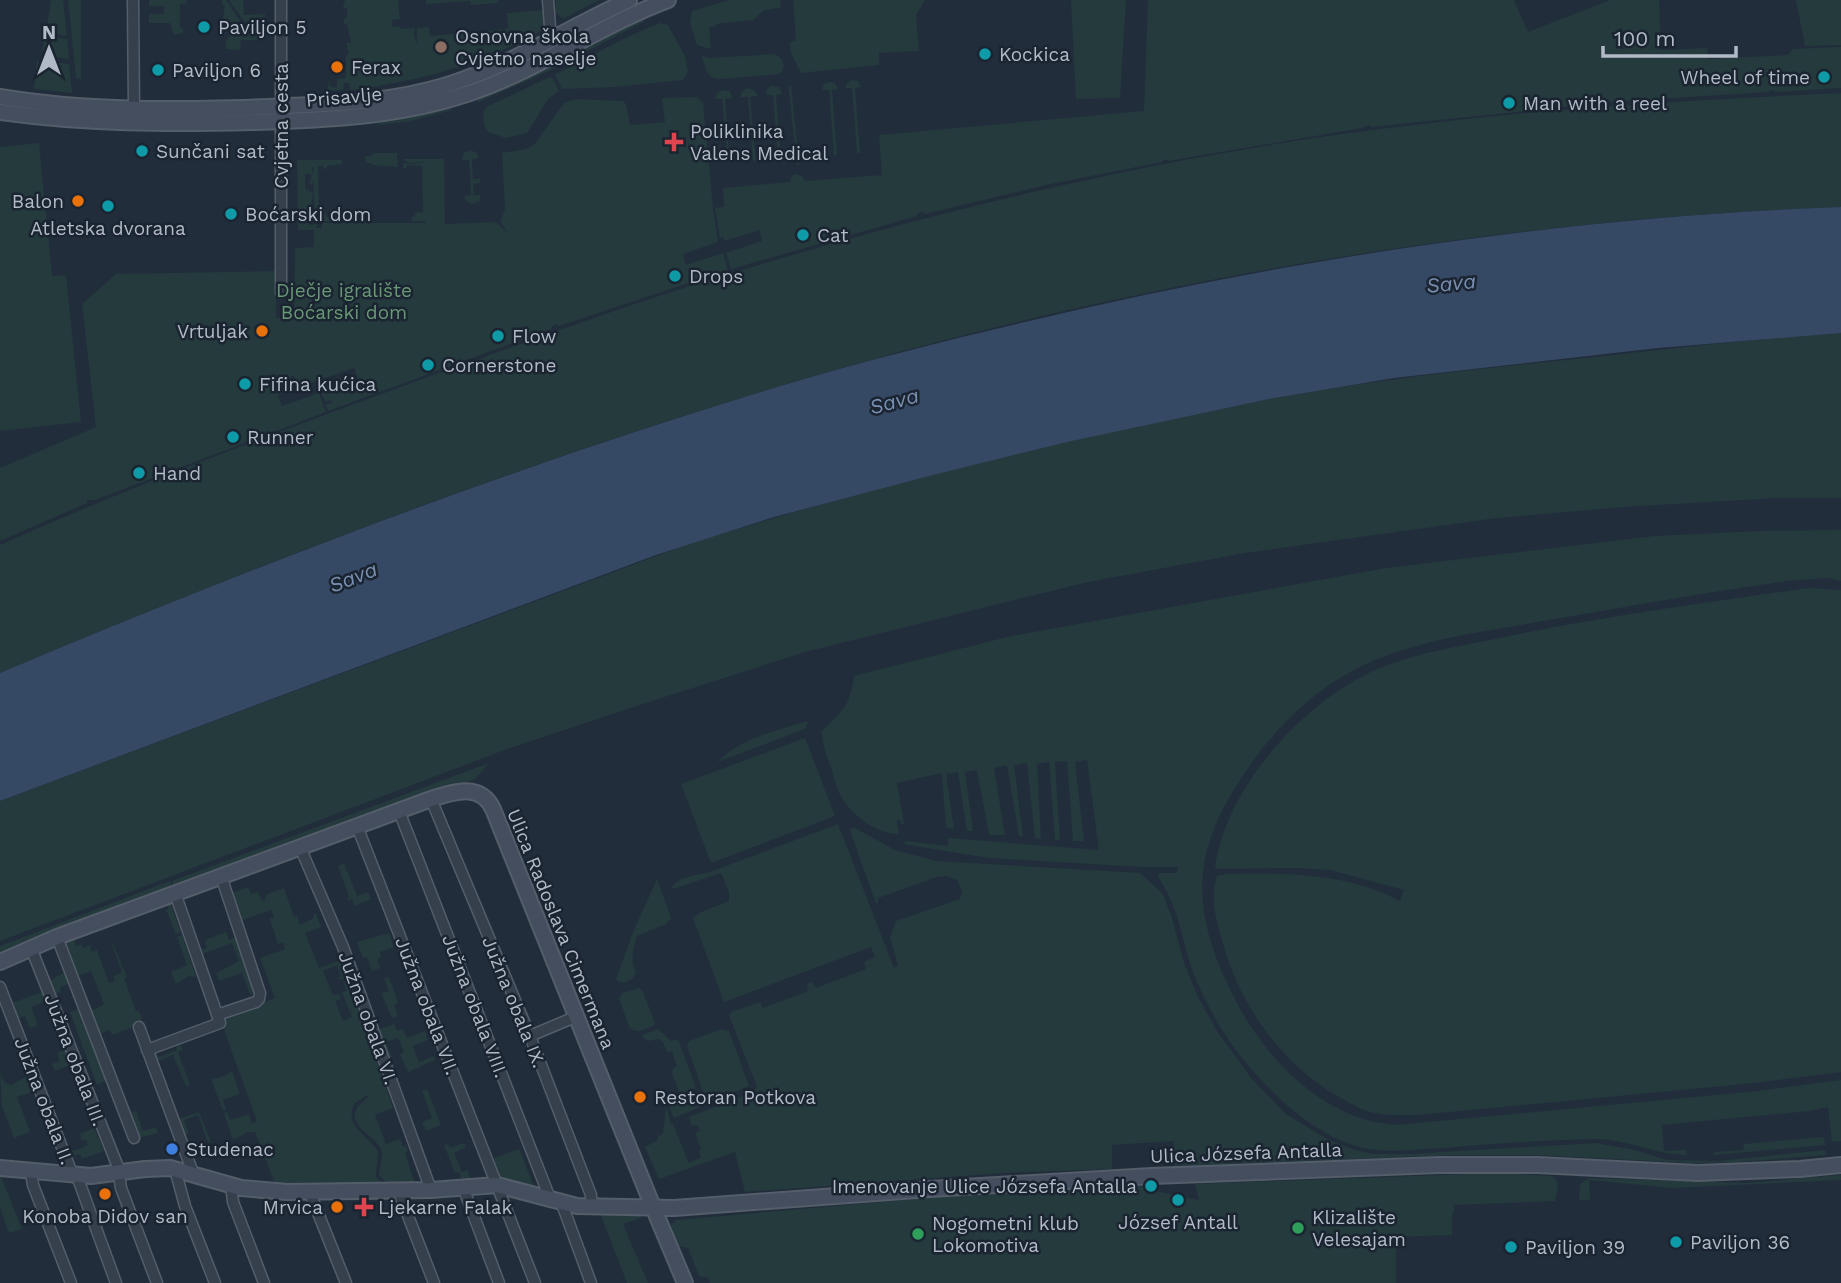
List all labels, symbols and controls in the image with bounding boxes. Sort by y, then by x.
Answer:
north arrow [14,14,84,84]
scale bar [1603,14,1736,58]
place label: Paviljon 5 [218,16,307,39]
marker: Paviljon 5 [196,19,212,35]
text: N [42,21,56,44]
place label: Osnovna škola Cvjetno naselje [455,25,597,70]
text: 100 m [1614,26,1676,51]
marker: Osnovna škola Cvjetno naselje [433,39,449,55]
place label: Kockica [999,43,1070,66]
marker: Kockica [977,46,993,62]
place label: Ferax [351,56,401,79]
place label: Paviljon 6 [172,59,261,82]
marker: Ferax [329,59,345,75]
marker: Paviljon 6 [150,62,166,78]
street label: Cvjetna cesta [270,63,293,189]
place label: Wheel of time [1680,66,1810,89]
marker: Wheel of time [1816,69,1832,85]
street label: Prisavlje [305,82,383,112]
place label: Man with a reel [1523,92,1667,115]
marker: Man with a reel [1501,95,1517,111]
place label: Poliklinika Valens Medical [690,120,828,165]
marker: Poliklinika Valens Medical [664,132,684,152]
place label: Sunčani sat [156,140,265,163]
marker: Sunčani sat [134,143,150,159]
place label: Balon [12,190,64,213]
marker: Balon [70,193,86,209]
marker: Atletska dvorana [100,198,116,214]
place label: Boćarski dom [245,203,371,226]
marker: Boćarski dom [223,206,239,222]
place label: Atletska dvorana [30,217,186,240]
place label: Cat [817,224,848,247]
marker: Cat [795,227,811,243]
place label: Drops [689,265,743,288]
marker: Drops [667,268,683,284]
water label: Sava [1425,268,1477,298]
park label: Dječje igralište Boćarski dom [276,279,412,324]
place label: Vrtuljak [177,320,248,343]
marker: Vrtuljak [254,323,270,339]
place label: Flow [512,325,557,348]
marker: Flow [490,328,506,344]
place label: Cornerstone [442,354,556,377]
marker: Cornerstone [420,357,436,373]
place label: Fifina kućica [259,373,377,396]
marker: Fifina kućica [237,376,253,392]
water label: Sava [867,382,921,420]
place label: Runner [247,426,314,449]
marker: Runner [225,429,241,445]
place label: Hand [153,462,201,485]
marker: Hand [131,465,147,481]
water label: Sava [325,556,381,598]
street label: Ulica Radoslava Cimermana [502,805,620,1053]
street label: Južna obala VIII. [437,931,513,1081]
street label: Južna obala IX. [477,933,551,1071]
street label: Južna obala VII. [390,934,464,1078]
street label: Južna obala VI. [333,948,403,1088]
street label: Južna obala III. [39,991,111,1129]
street label: Južna obala II. [9,1034,79,1168]
place label: Restoran Potkova [654,1086,816,1109]
marker: Restoran Potkova [632,1089,648,1105]
place label: Studenac [186,1138,274,1161]
street label: Ulica Józsefa Antalla [1150,1138,1343,1168]
marker: Studenac [164,1141,180,1157]
place label: Imenovanje Ulice Józsefa Antalla [832,1175,1137,1198]
marker: Imenovanje Ulice Józsefa Antalla [1143,1178,1159,1194]
marker: Konoba Didov san [97,1186,113,1202]
marker: József Antall [1170,1192,1186,1208]
place label: Mrvica [263,1196,323,1219]
place label: Ljekarne Falak [378,1196,513,1219]
marker: Mrvica [329,1199,345,1215]
marker: Ljekarne Falak [356,1199,372,1215]
place label: Konoba Didov san [22,1205,188,1228]
place label: Klizalište Velesajam [1312,1206,1406,1251]
place label: József Antall [1118,1211,1238,1234]
place label: Nogometni klub Lokomotiva [932,1212,1079,1257]
marker: Klizalište Velesajam [1290,1220,1306,1236]
marker: Nogometni klub Lokomotiva [910,1226,926,1242]
place label: Paviljon 36 [1690,1231,1790,1254]
marker: Paviljon 36 [1668,1234,1684,1250]
place label: Paviljon 39 [1525,1236,1625,1259]
marker: Paviljon 39 [1503,1239,1519,1255]

